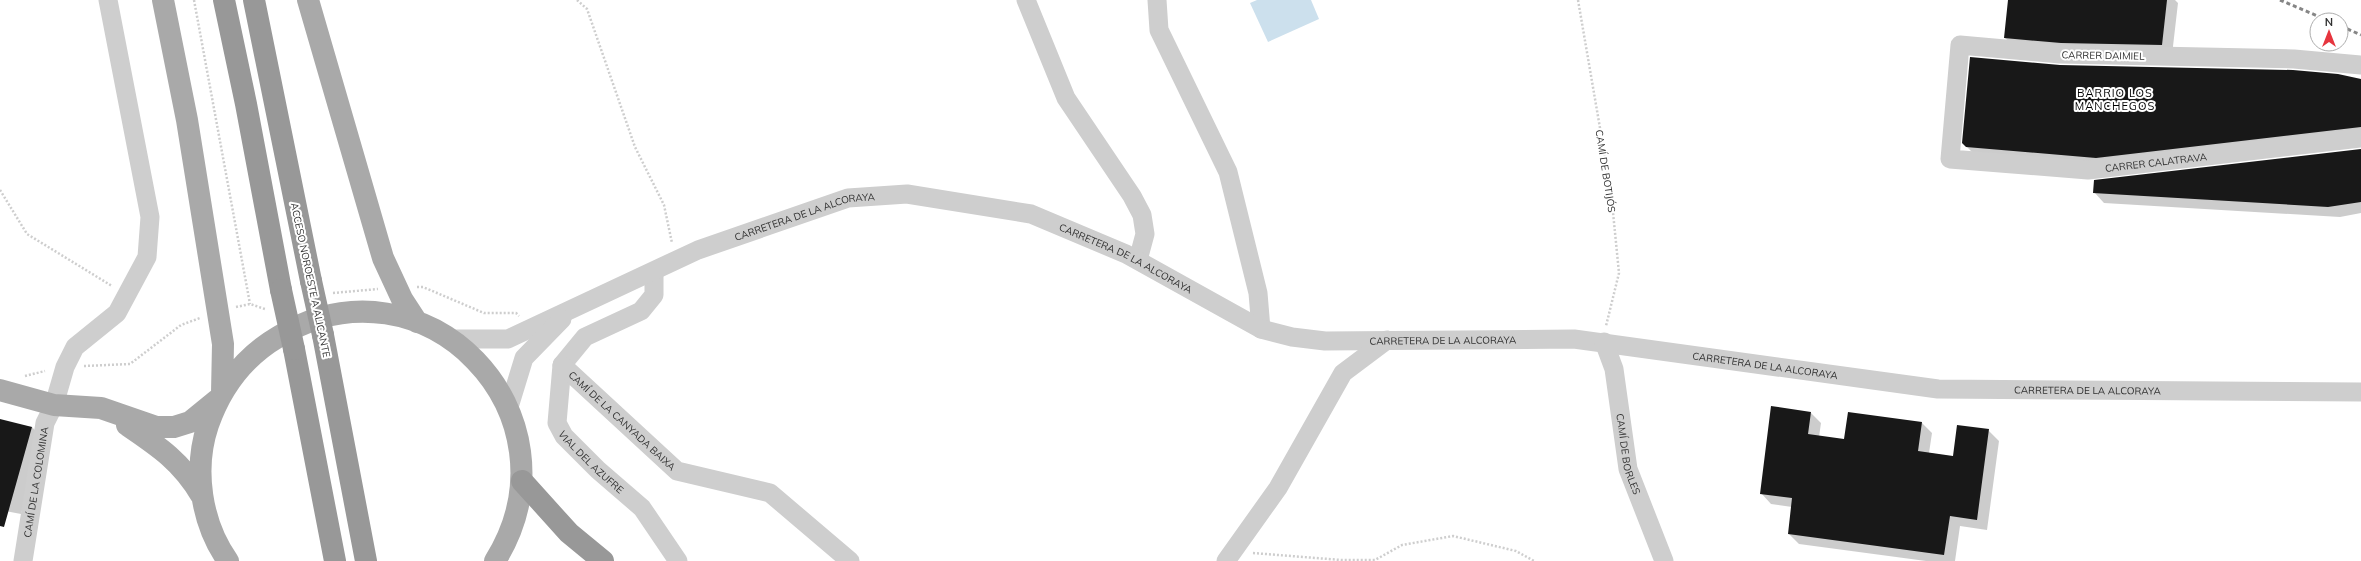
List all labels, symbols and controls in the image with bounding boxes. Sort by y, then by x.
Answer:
north arrow [2309,12,2349,52]
text: N [2325,15,2333,29]
street label: CARRER DAIMIEL [2061,48,2145,63]
district label: BARRIO LOS MANCHEGOS [2075,86,2155,113]
street label: CAMÍ DE BOTIJÓS [1593,129,1618,213]
street label: CARRER CALATRAVA [2104,150,2208,175]
street label: CARRETERA DE LA ALCORAYA [733,190,876,244]
street label: ACCESO NOROESTE A ALICANTE [288,201,333,359]
street label: CARRETERA DE LA ALCORAYA [1057,221,1195,297]
street label: CARRETERA DE LA ALCORAYA [1370,333,1517,348]
street label: CARRETERA DE LA ALCORAYA [1691,349,1839,382]
street label: CAMÍ DE LA CANYADA BAIXA [566,368,679,474]
street label: CARRETERA DE LA ALCORAYA [2014,384,2162,398]
street label: CAMÍ DE BORLES [1613,413,1643,496]
street label: CAMÍ DE LA COLOMINA [21,425,51,539]
street label: VIAL DEL AZUFRE [555,428,626,496]

